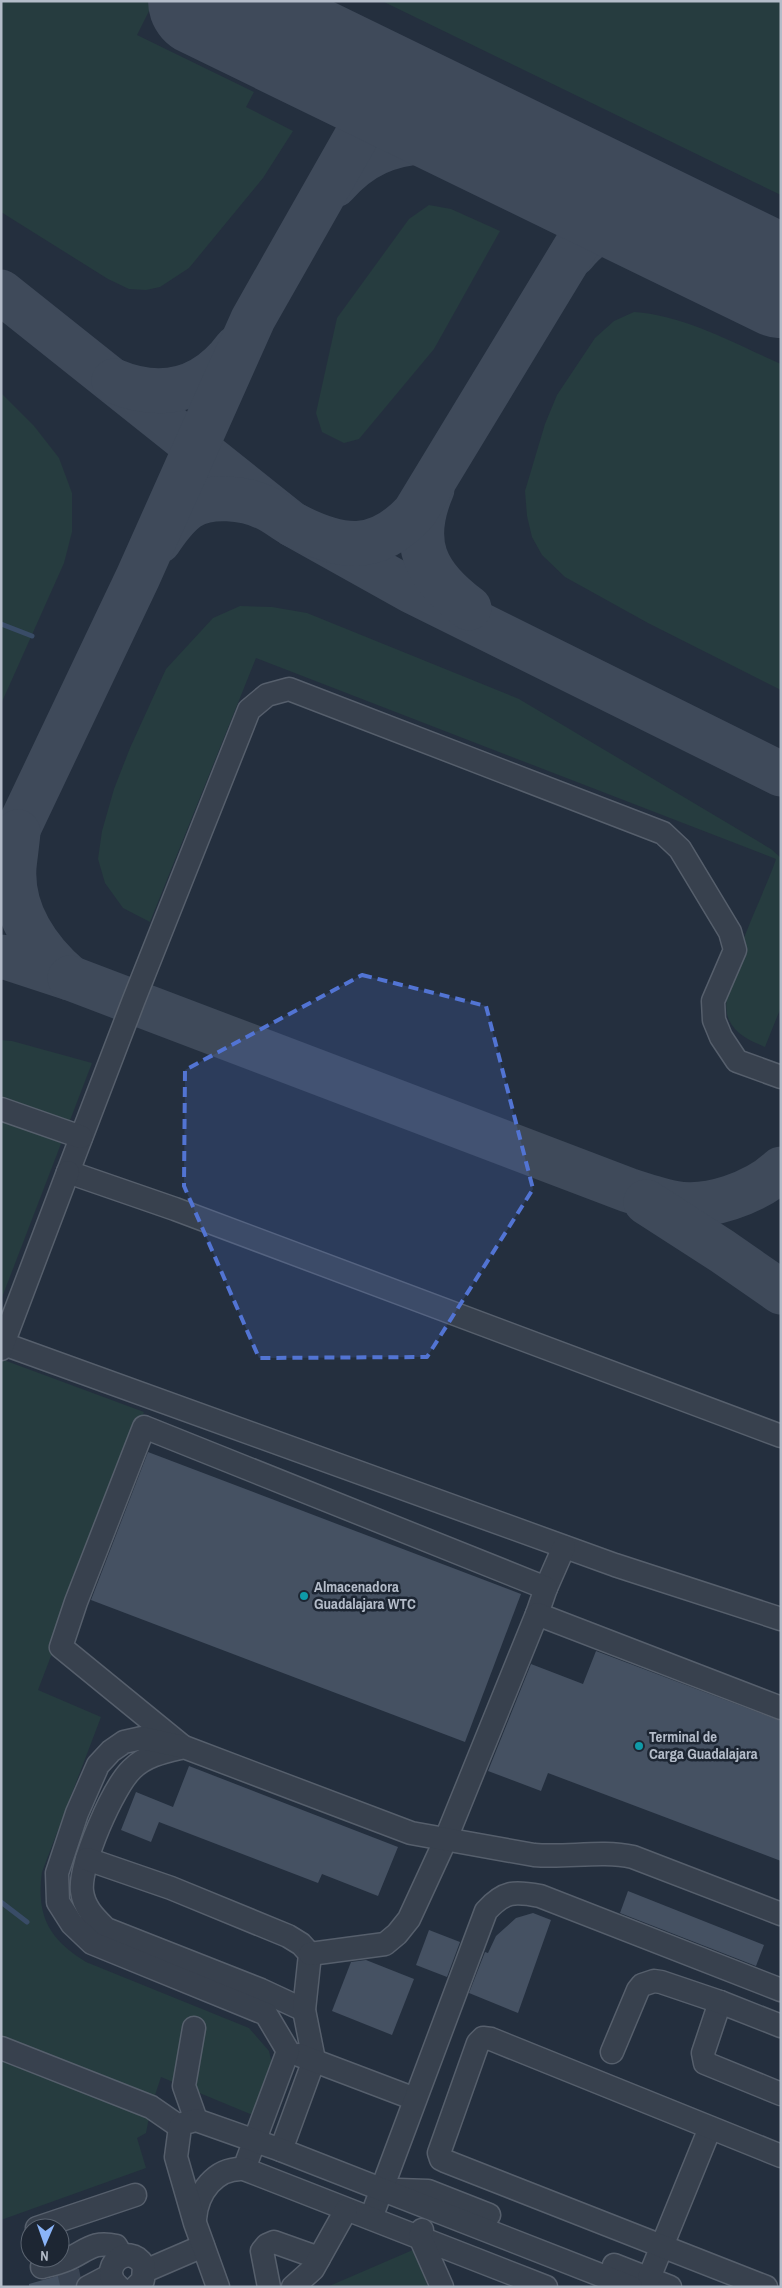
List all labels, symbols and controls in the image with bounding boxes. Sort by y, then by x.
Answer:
place label: Almacenadora Guadalajara WTC [314,1576,416,1614]
marker: Almacenadora Guadalajara WTC [298,1590,310,1602]
place label: Terminal de Carga Guadalajara [649,1726,758,1764]
marker: Terminal de Carga Guadalajara [633,1740,645,1752]
north arrow [20,2218,70,2268]
text: N [40,2247,49,2265]

